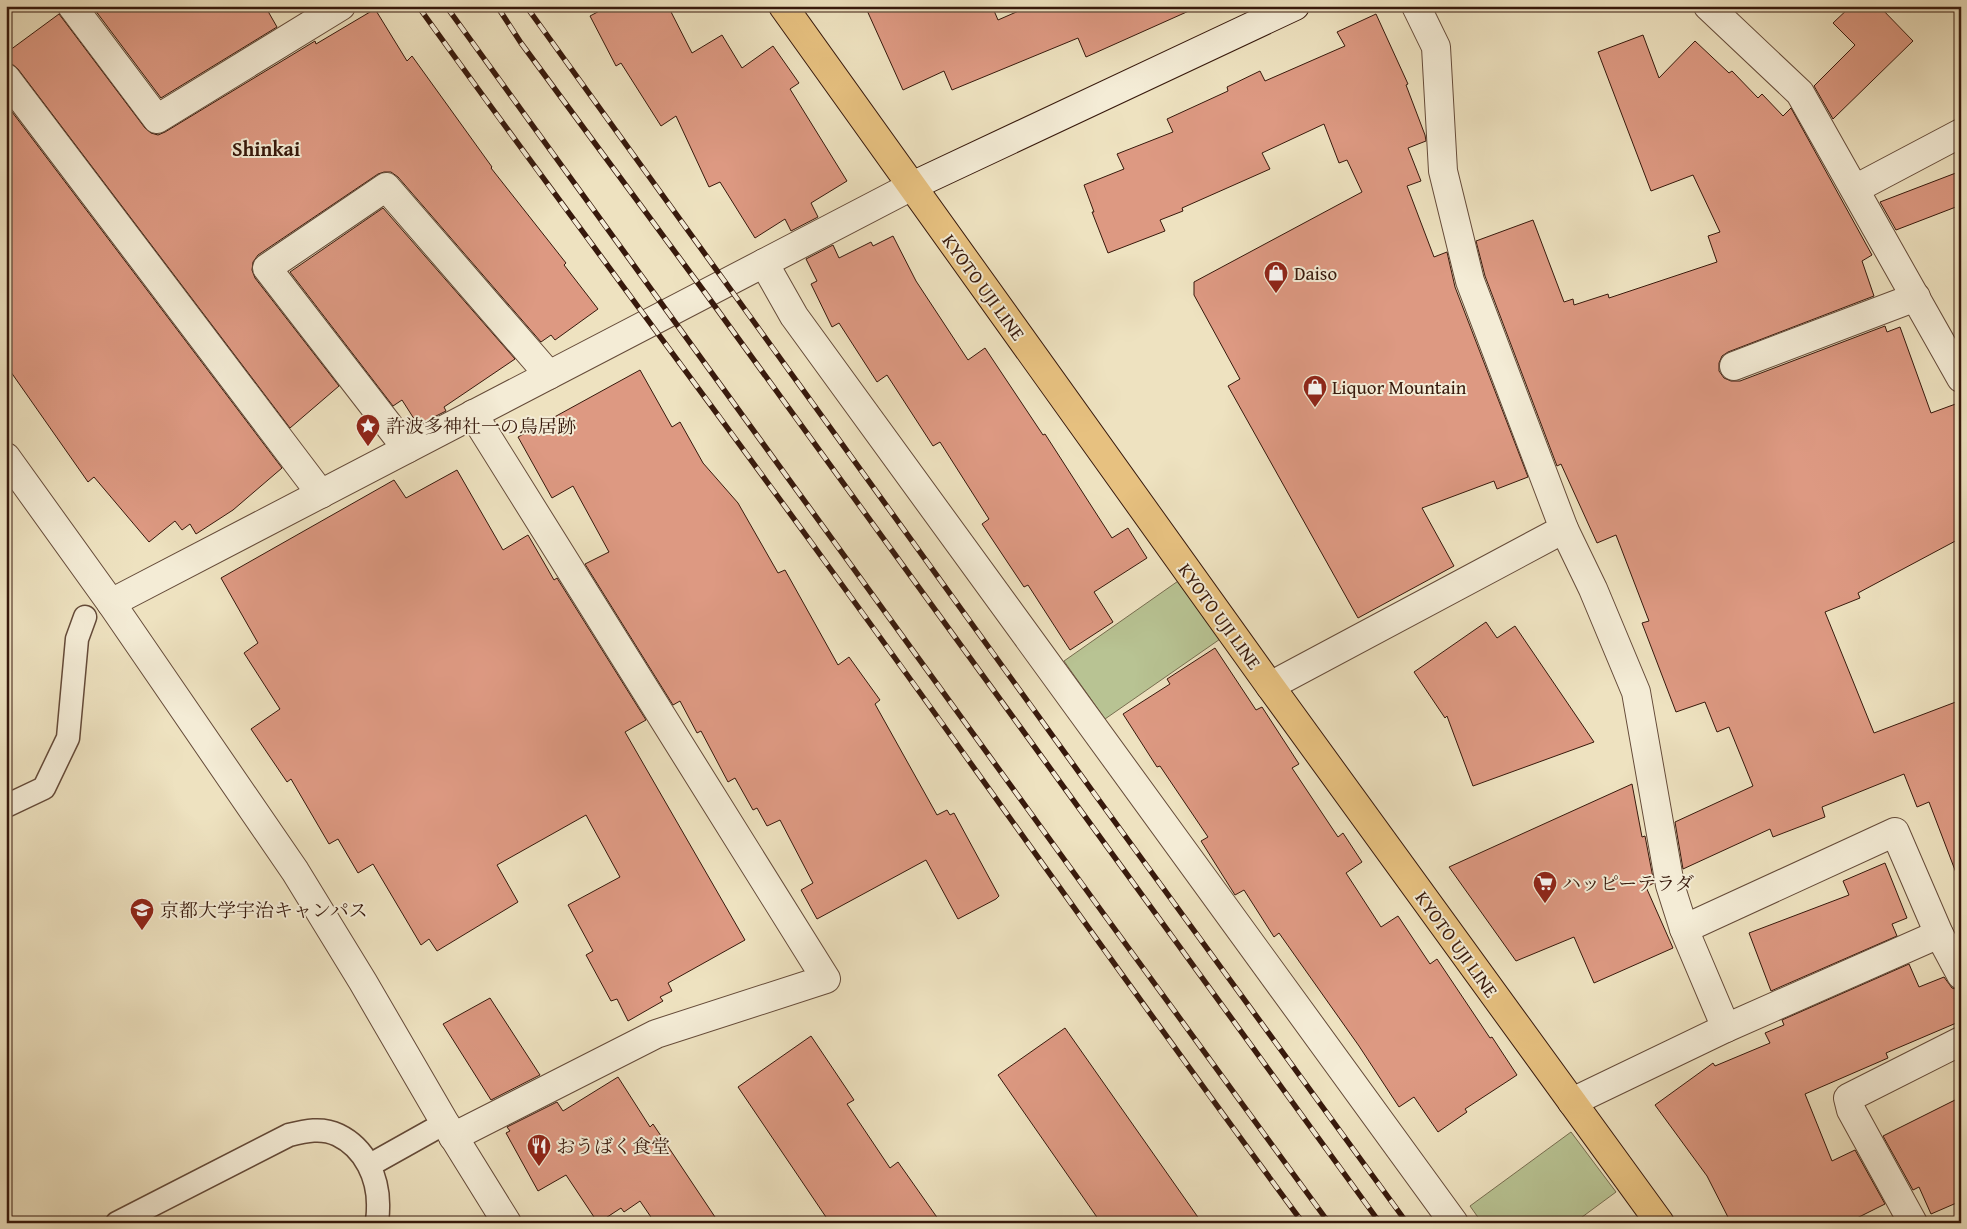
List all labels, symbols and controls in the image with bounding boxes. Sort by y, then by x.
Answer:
district label: Shinkai [232,134,300,163]
street label: KYOTO UJI LINE [936,228,1032,346]
place label: Daiso [1294,259,1337,287]
shop icon: Daiso [1263,260,1289,294]
place label: Liquor Mountain [1332,373,1467,401]
shop icon: Liquor Mountain [1302,374,1328,408]
place label: 許波多神社一の鳥居跡 [386,412,576,440]
place icon: 許波多神社一の鳥居跡 [355,413,381,447]
street label: KYOTO UJI LINE [1172,557,1268,675]
place label: ハッピーテラダ [1562,869,1694,897]
supermarket icon: ハッピーテラダ [1532,870,1558,904]
street label: KYOTO UJI LINE [1409,885,1505,1003]
place label: 京都大学宇治キャンパス [160,896,368,924]
school or university icon: 京都大学宇治キャンパス [129,897,155,931]
place label: おうばく食堂 [556,1132,670,1160]
restaurant icon: おうばく食堂 [526,1133,552,1167]

